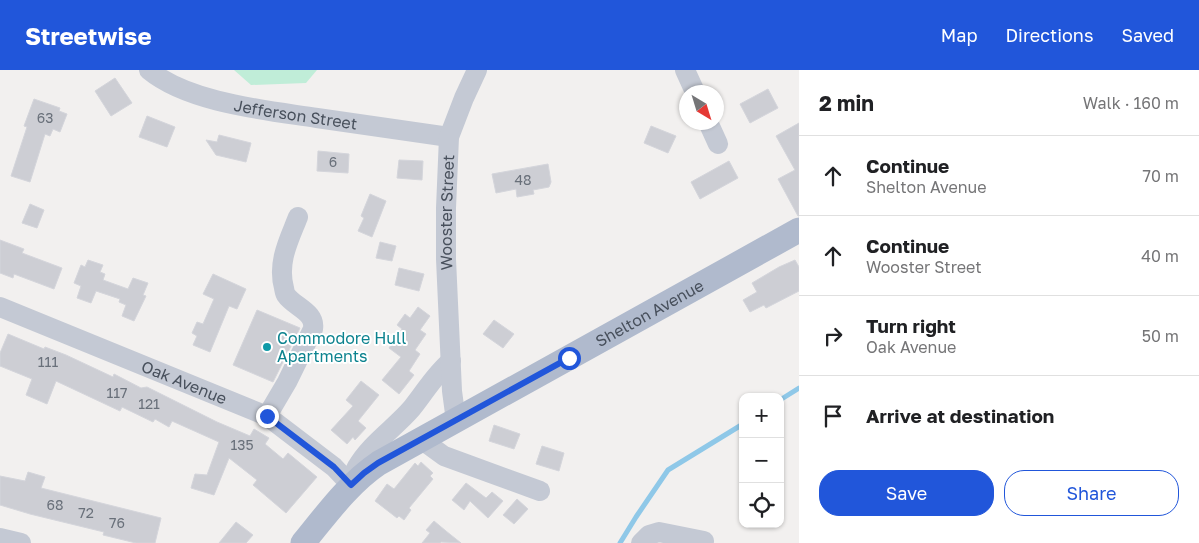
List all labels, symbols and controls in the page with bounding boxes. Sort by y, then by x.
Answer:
text: Streetwise [25,21,152,50]
text: Map [941,24,977,46]
text: Directions [1005,24,1093,46]
text: Saved [1121,24,1174,46]
north arrow [679,85,724,130]
text: 2 min [819,90,874,116]
text: Walk · 160 m [1083,93,1179,113]
street label: Jefferson Street [232,95,359,134]
house number: 63 [37,109,53,126]
house number: 6 [329,153,337,170]
street label: Wooster Street [436,154,458,271]
text: Continue [866,154,949,177]
icon: ahead [819,162,847,190]
text: 70 m [1142,166,1179,186]
house number: 48 [514,171,532,188]
text: Shelton Avenue [866,177,986,197]
text: Continue [866,234,949,257]
icon: ahead [819,242,847,270]
text: 40 m [1141,246,1179,266]
text: Wooster Street [866,257,982,277]
street label: Shelton Avenue [592,275,707,351]
text: Turn right [866,314,956,337]
icon: right [819,322,847,350]
text: 50 m [1142,326,1179,346]
place label: Commodore Hull Apartments [277,328,406,366]
text: Oak Avenue [866,337,956,357]
marker: Commodore Hull Apartments [261,341,273,353]
route start [558,347,581,370]
house number: 111 [38,353,58,370]
street label: Oak Avenue [139,356,230,409]
house number: 117 [107,384,128,401]
map controls [739,393,784,528]
button: + [739,393,784,438]
house number: 121 [138,395,160,412]
icon: arrive [819,402,847,430]
text: Arrive at destination [866,404,1054,427]
route end [256,405,279,428]
house number: 135 [230,436,254,453]
button: − [739,438,784,483]
button: Save [819,470,994,516]
button: Share [1004,470,1179,516]
button: locate [739,483,784,528]
house number: 68 [46,496,64,513]
house number: 72 [78,504,94,521]
house number: 76 [109,514,125,531]

